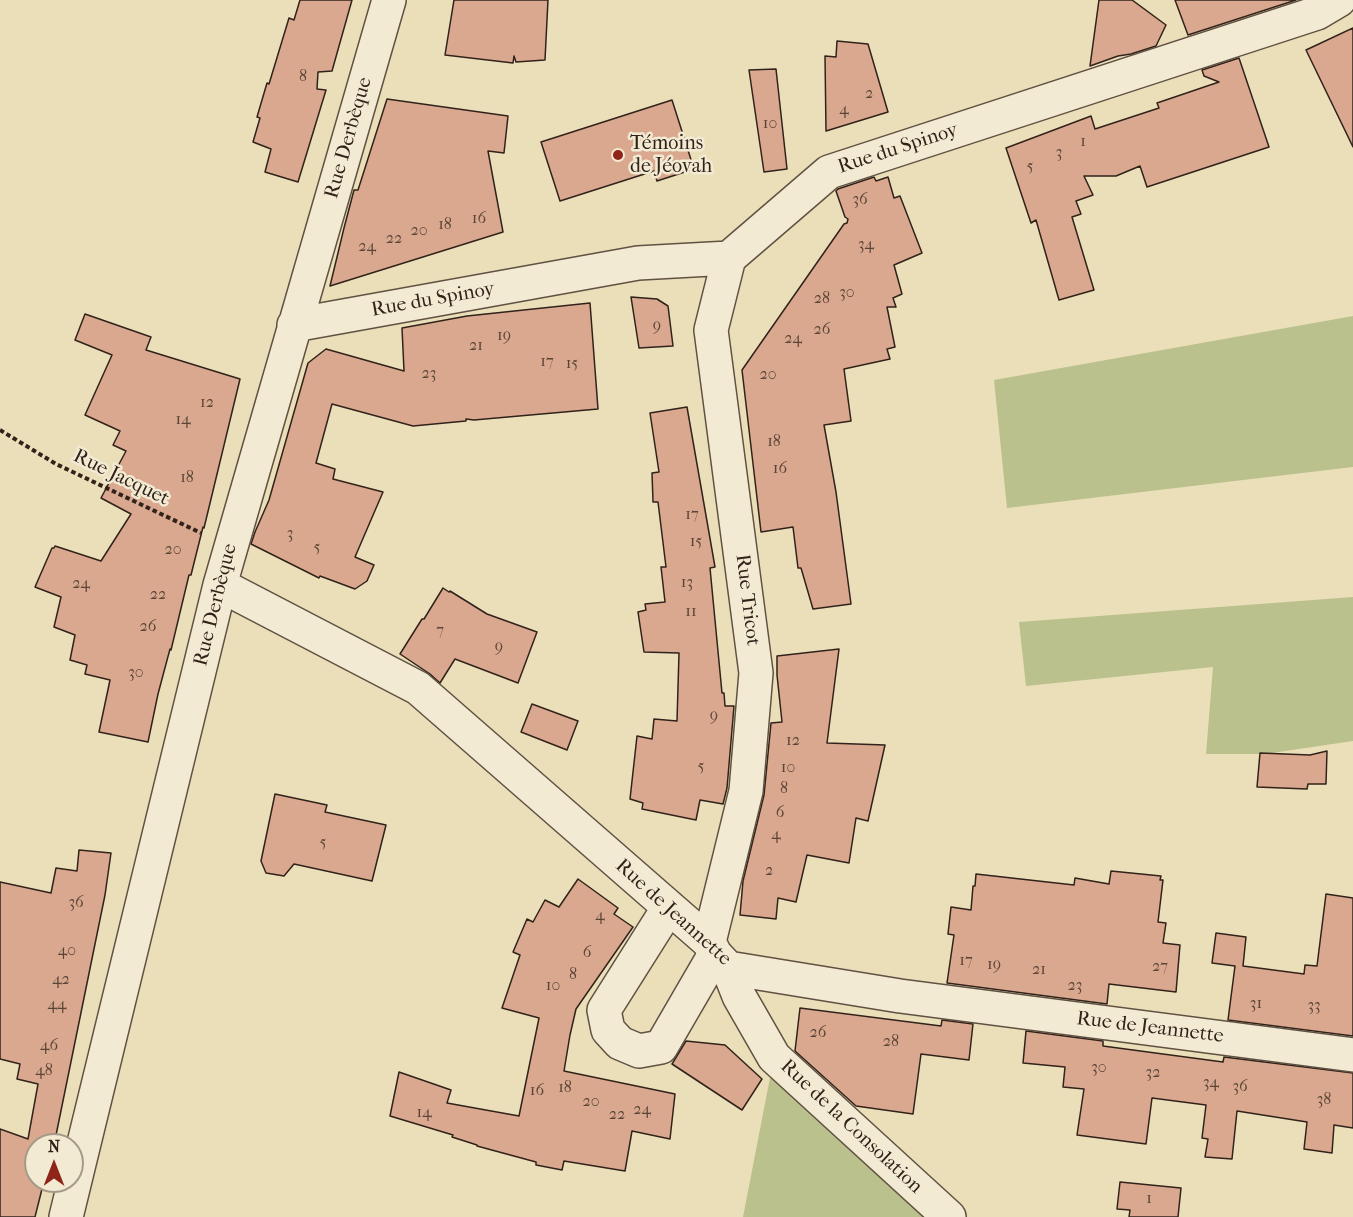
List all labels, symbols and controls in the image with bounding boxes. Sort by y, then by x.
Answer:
house number: 8 [299,67,307,87]
street label: Rue Derbèque [320,75,378,201]
house number: 2 [865,84,873,104]
house number: 4 [839,100,849,120]
house number: 10 [763,114,777,134]
street label: Rue du Spinoy [835,118,961,180]
place label: Témoins de Jéovah [630,132,712,179]
house number: 1 [1080,132,1086,152]
house number: 3 [1056,143,1062,163]
marker: Témoins de Jéovah [611,148,625,162]
house number: 5 [1027,157,1033,177]
house number: 36 [852,190,868,210]
house number: 16 [472,209,486,229]
house number: 18 [438,215,452,235]
house number: 20 [410,221,428,241]
house number: 22 [386,229,402,249]
house number: 34 [858,235,874,255]
house number: 24 [358,237,376,257]
street label: Rue du Spinoy [370,277,496,323]
house number: 30 [839,283,855,303]
house number: 28 [814,289,830,309]
house number: 9 [653,316,661,336]
house number: 26 [814,320,830,340]
house number: 19 [497,326,511,346]
house number: 24 [784,329,802,349]
house number: 21 [469,336,483,356]
house number: 17 [540,352,554,372]
house number: 15 [566,354,578,374]
house number: 23 [422,364,436,384]
house number: 20 [759,365,777,385]
house number: 12 [200,393,214,413]
house number: 14 [175,410,191,430]
house number: 18 [767,432,781,452]
street label: Rue Jacquet [69,445,173,511]
house number: 16 [773,459,787,479]
house number: 18 [180,468,194,488]
house number: 17 [685,505,699,525]
house number: 3 [287,524,293,544]
house number: 15 [690,532,702,552]
house number: 5 [314,538,320,558]
house number: 20 [164,540,182,560]
street label: Rue Derbèque [189,541,243,669]
street label: Rue Tricot [729,553,765,647]
house number: 13 [681,573,693,593]
house number: 24 [72,574,90,594]
house number: 22 [150,585,166,605]
house number: 11 [685,602,697,622]
house number: 26 [140,617,156,637]
house number: 7 [436,621,444,641]
house number: 9 [495,637,503,657]
house number: 30 [128,663,144,683]
house number: 9 [710,706,718,726]
house number: 12 [786,731,800,751]
house number: 5 [698,757,704,777]
house number: 10 [781,758,795,778]
house number: 8 [780,779,788,799]
house number: 6 [776,803,784,823]
house number: 4 [771,825,781,845]
house number: 5 [320,833,326,853]
street label: Rue de Jeannette [610,855,736,971]
house number: 2 [765,861,773,881]
house number: 36 [68,893,84,913]
house number: 4 [595,906,605,926]
house number: 40 [58,941,76,961]
house number: 6 [583,943,591,963]
house number: 17 [959,951,973,971]
house number: 19 [987,955,1001,975]
house number: 27 [1152,957,1168,977]
house number: 21 [1032,960,1046,980]
house number: 8 [569,965,577,985]
house number: 42 [52,970,70,990]
house number: 10 [546,976,560,996]
house number: 23 [1068,976,1082,996]
house number: 31 [1250,994,1262,1014]
house number: 44 [48,995,66,1015]
house number: 33 [1307,996,1321,1016]
street label: Rue de Jeannette [1075,1007,1225,1049]
house number: 26 [810,1023,826,1043]
house number: 28 [883,1032,899,1052]
house number: 46 [40,1036,58,1056]
street label: Rue de la Consolation [775,1055,927,1199]
house number: 30 [1091,1058,1107,1078]
house number: 48 [35,1061,53,1081]
house number: 32 [1146,1063,1160,1083]
house number: 34 [1203,1073,1219,1093]
house number: 36 [1232,1077,1248,1097]
house number: 18 [558,1078,572,1098]
house number: 16 [530,1081,544,1101]
house number: 38 [1317,1090,1331,1110]
house number: 20 [582,1092,600,1112]
house number: 24 [633,1100,651,1120]
house number: 14 [416,1103,432,1123]
house number: 22 [609,1105,625,1125]
north arrow [24,1133,84,1193]
text: N [48,1137,60,1156]
house number: 1 [1146,1189,1152,1209]

